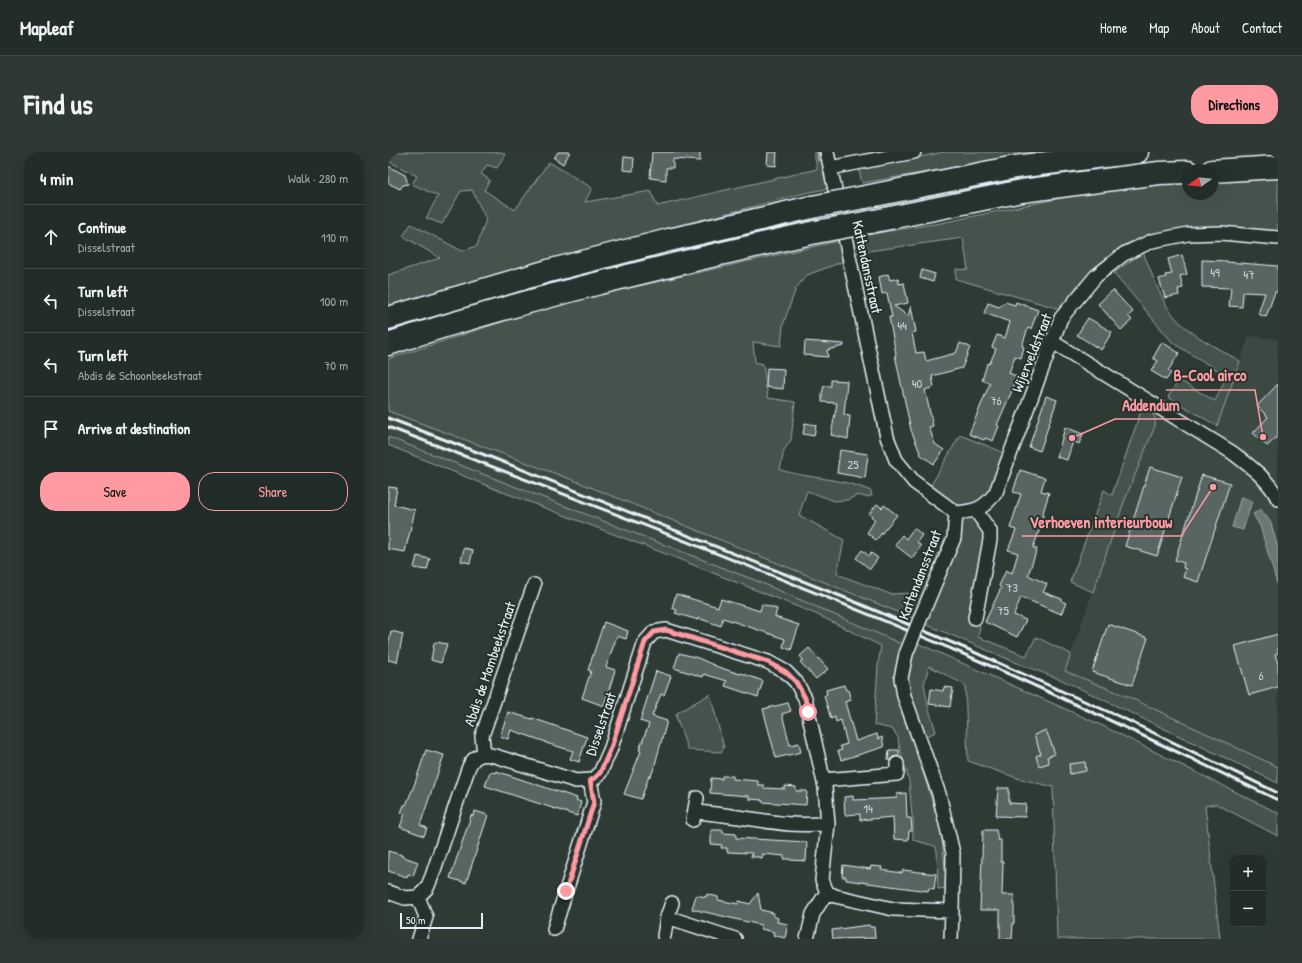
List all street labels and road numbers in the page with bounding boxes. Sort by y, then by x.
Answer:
street label: Kattendansstraat [847,218,888,316]
street label: Wijerveldstraat [1006,309,1057,395]
street label: Kattendansstraat [893,526,947,623]
street label: Abdis de Mombeekstraat [458,598,521,729]
street label: Disselstraat [580,689,621,758]

